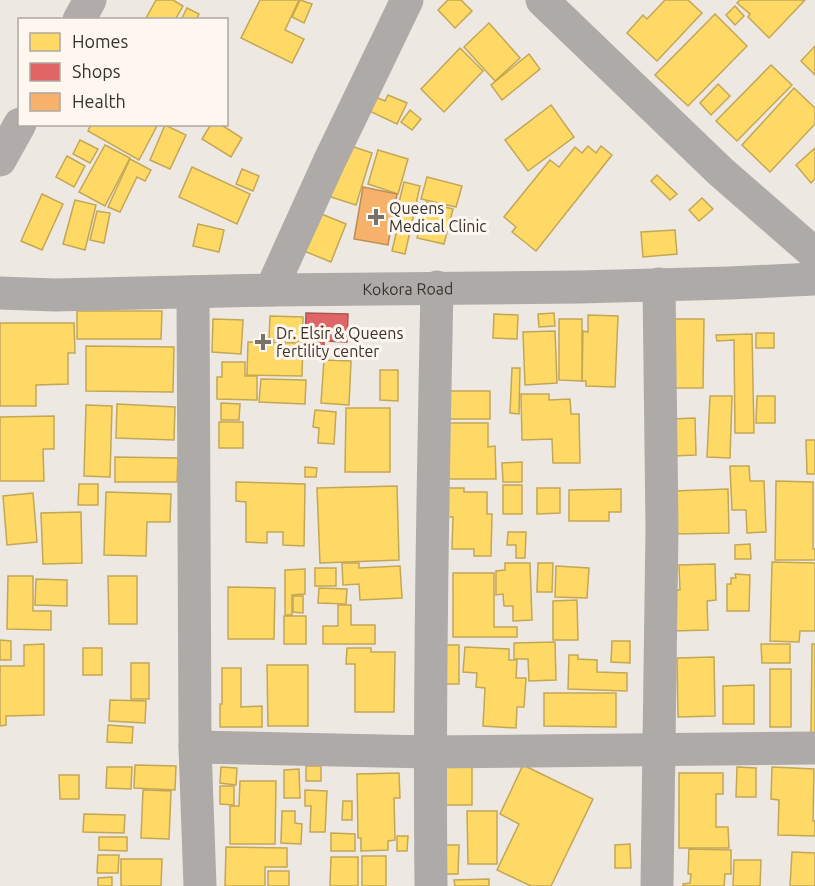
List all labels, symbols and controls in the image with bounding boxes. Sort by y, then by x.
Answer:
legend [18,18,228,126]
text: Homes [72,31,129,51]
text: Shops [72,61,121,81]
text: Health [72,91,126,111]
place label: Queens Medical Clinic [389,199,487,235]
marker: Queens Medical Clinic [367,208,385,226]
street label: Kokora Road [362,279,453,298]
place label: Dr. Elsir & Queens fertility center [276,324,403,360]
marker: Dr. Elsir & Queens fertility center [254,333,272,351]

